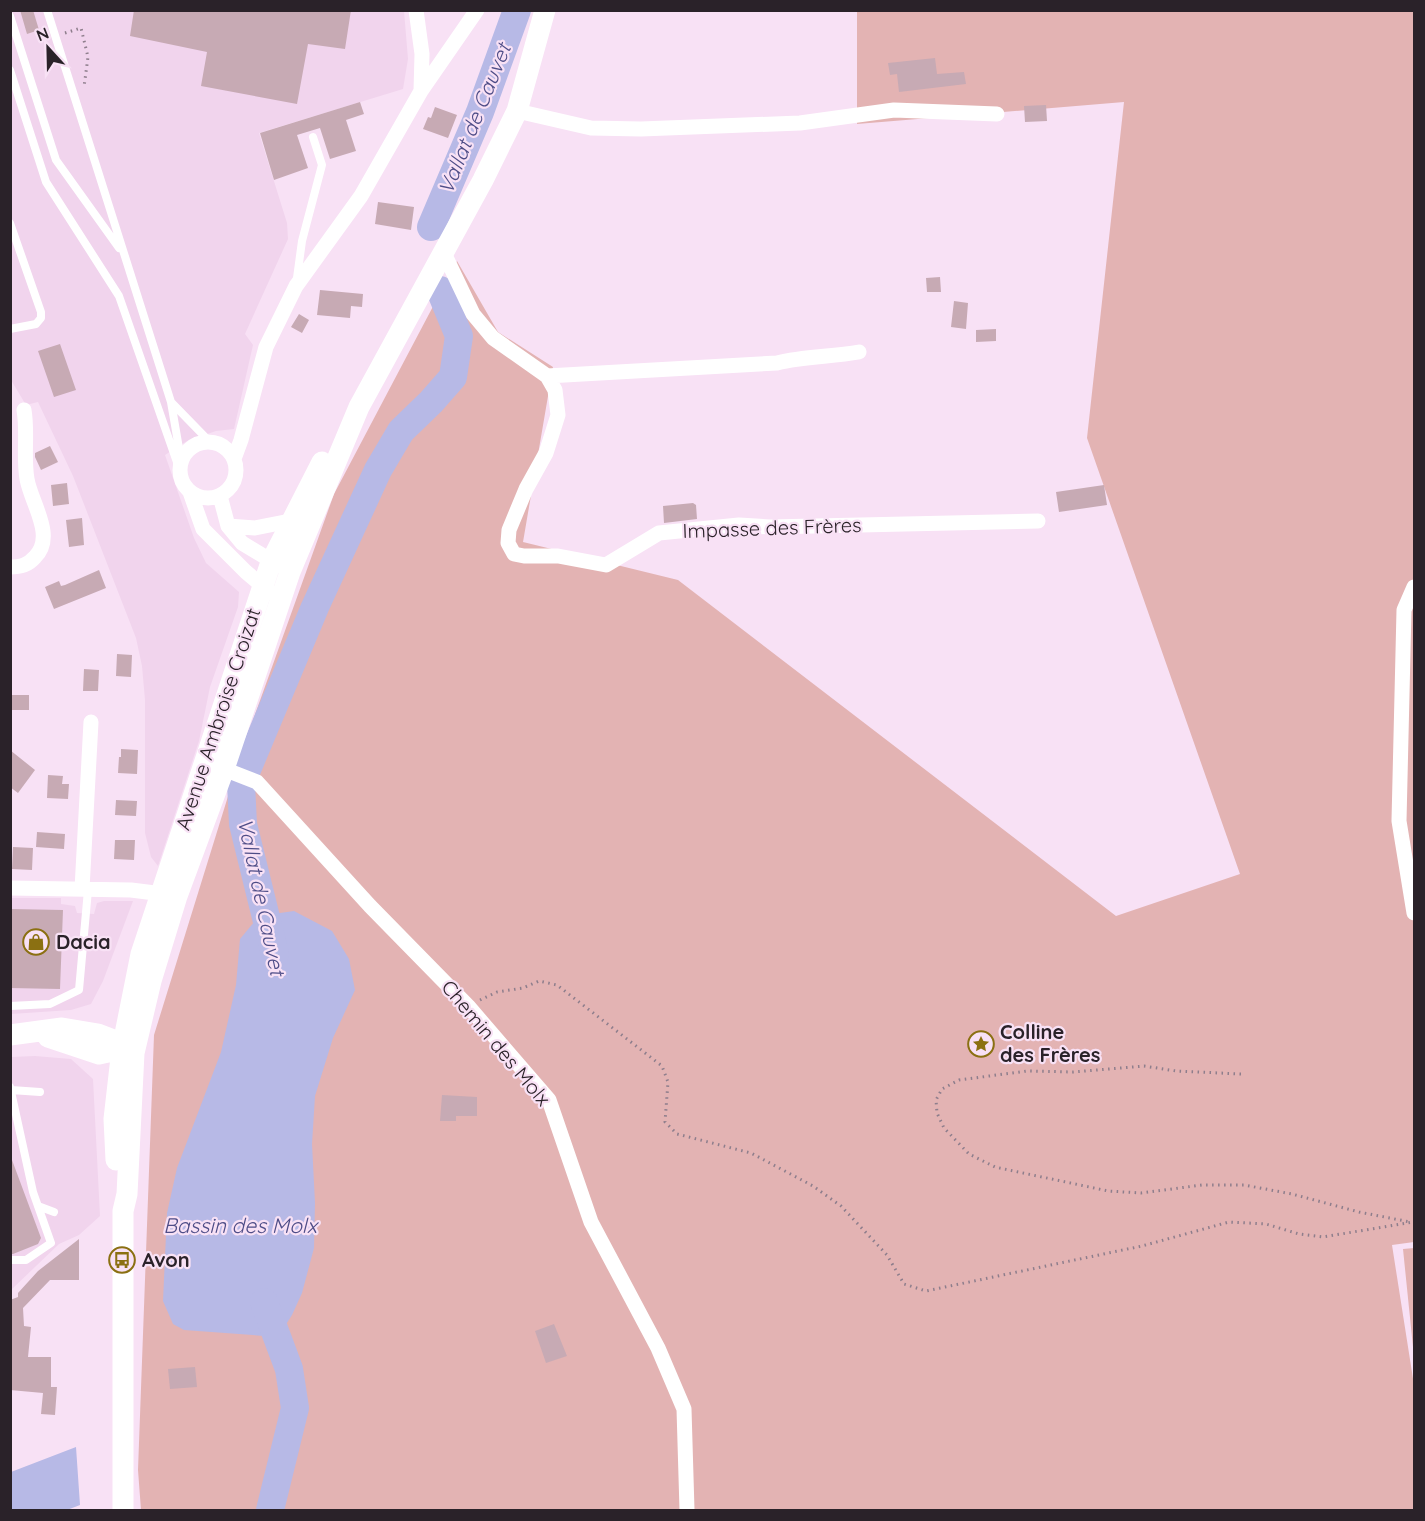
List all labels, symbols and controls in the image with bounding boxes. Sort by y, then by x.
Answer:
north arrow [18,18,78,78]
text: N [33,23,52,46]
water label: Vallat de Cauvet [432,37,517,198]
street label: Impasse des Frères [682,512,862,543]
street label: Avenue Ambroise Croizat [170,604,265,833]
water label: Vallat de Cauvet [233,816,292,981]
shop icon: Dacia [21,927,51,957]
place label: Dacia [56,929,111,954]
street label: Chemin des Molx [437,975,556,1111]
place label: Colline des Frères [1000,1019,1100,1067]
place icon: Colline des Frères [966,1029,996,1059]
water label: Bassin des Molx [163,1212,320,1238]
bus stop icon: Avon [107,1245,137,1275]
place label: Avon [142,1247,190,1272]

